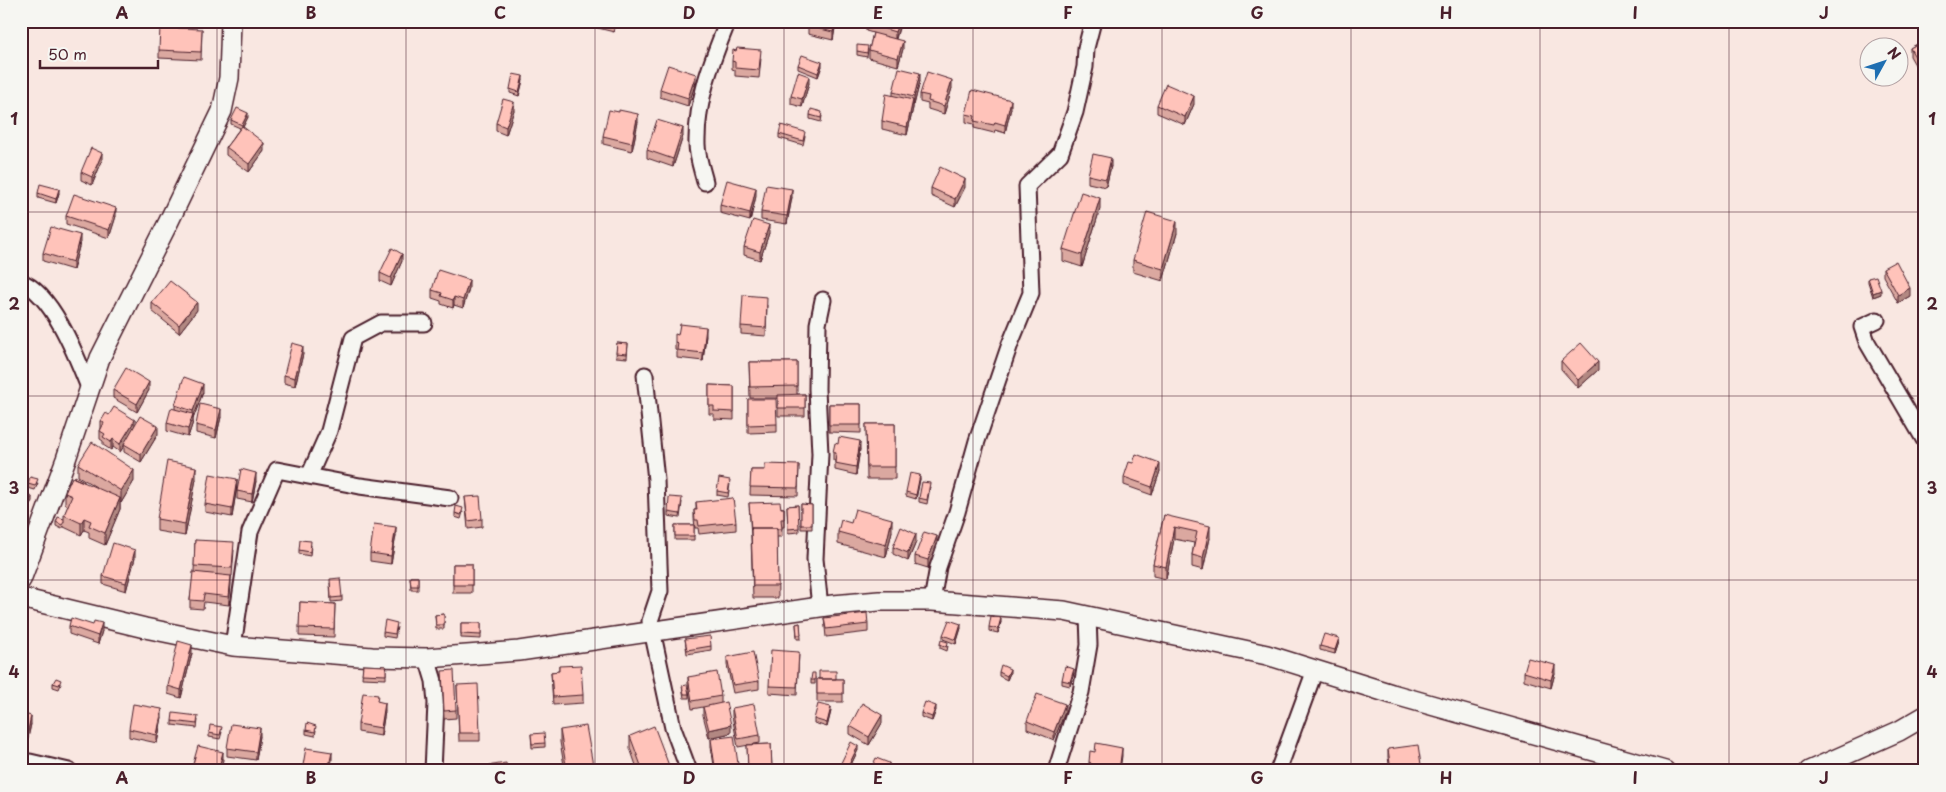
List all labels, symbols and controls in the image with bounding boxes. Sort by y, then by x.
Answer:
text: A [116,0,129,24]
text: B [306,0,317,24]
text: C [494,0,506,24]
text: D [683,0,695,24]
text: E [873,0,883,24]
text: F [1063,0,1073,24]
text: G [1250,0,1264,24]
text: H [1440,0,1452,24]
text: I [1632,0,1638,24]
text: J [1819,0,1829,24]
scale bar [40,38,158,70]
north arrow [1858,38,1908,88]
text: 50 m [48,42,87,65]
text: N [1883,42,1906,64]
text: 1 [10,106,18,130]
text: 1 [1928,106,1936,130]
text: 2 [8,291,20,315]
text: 2 [1926,291,1938,315]
text: 3 [9,475,19,499]
text: 3 [1927,475,1937,499]
text: 4 [9,659,20,683]
text: 4 [1927,659,1938,683]
text: A [116,765,129,789]
text: B [306,765,317,789]
text: C [494,765,506,789]
text: D [683,765,695,789]
text: E [873,765,883,789]
text: F [1063,765,1073,789]
text: G [1250,765,1264,789]
text: H [1440,765,1452,789]
text: I [1632,765,1638,789]
text: J [1819,765,1829,789]

